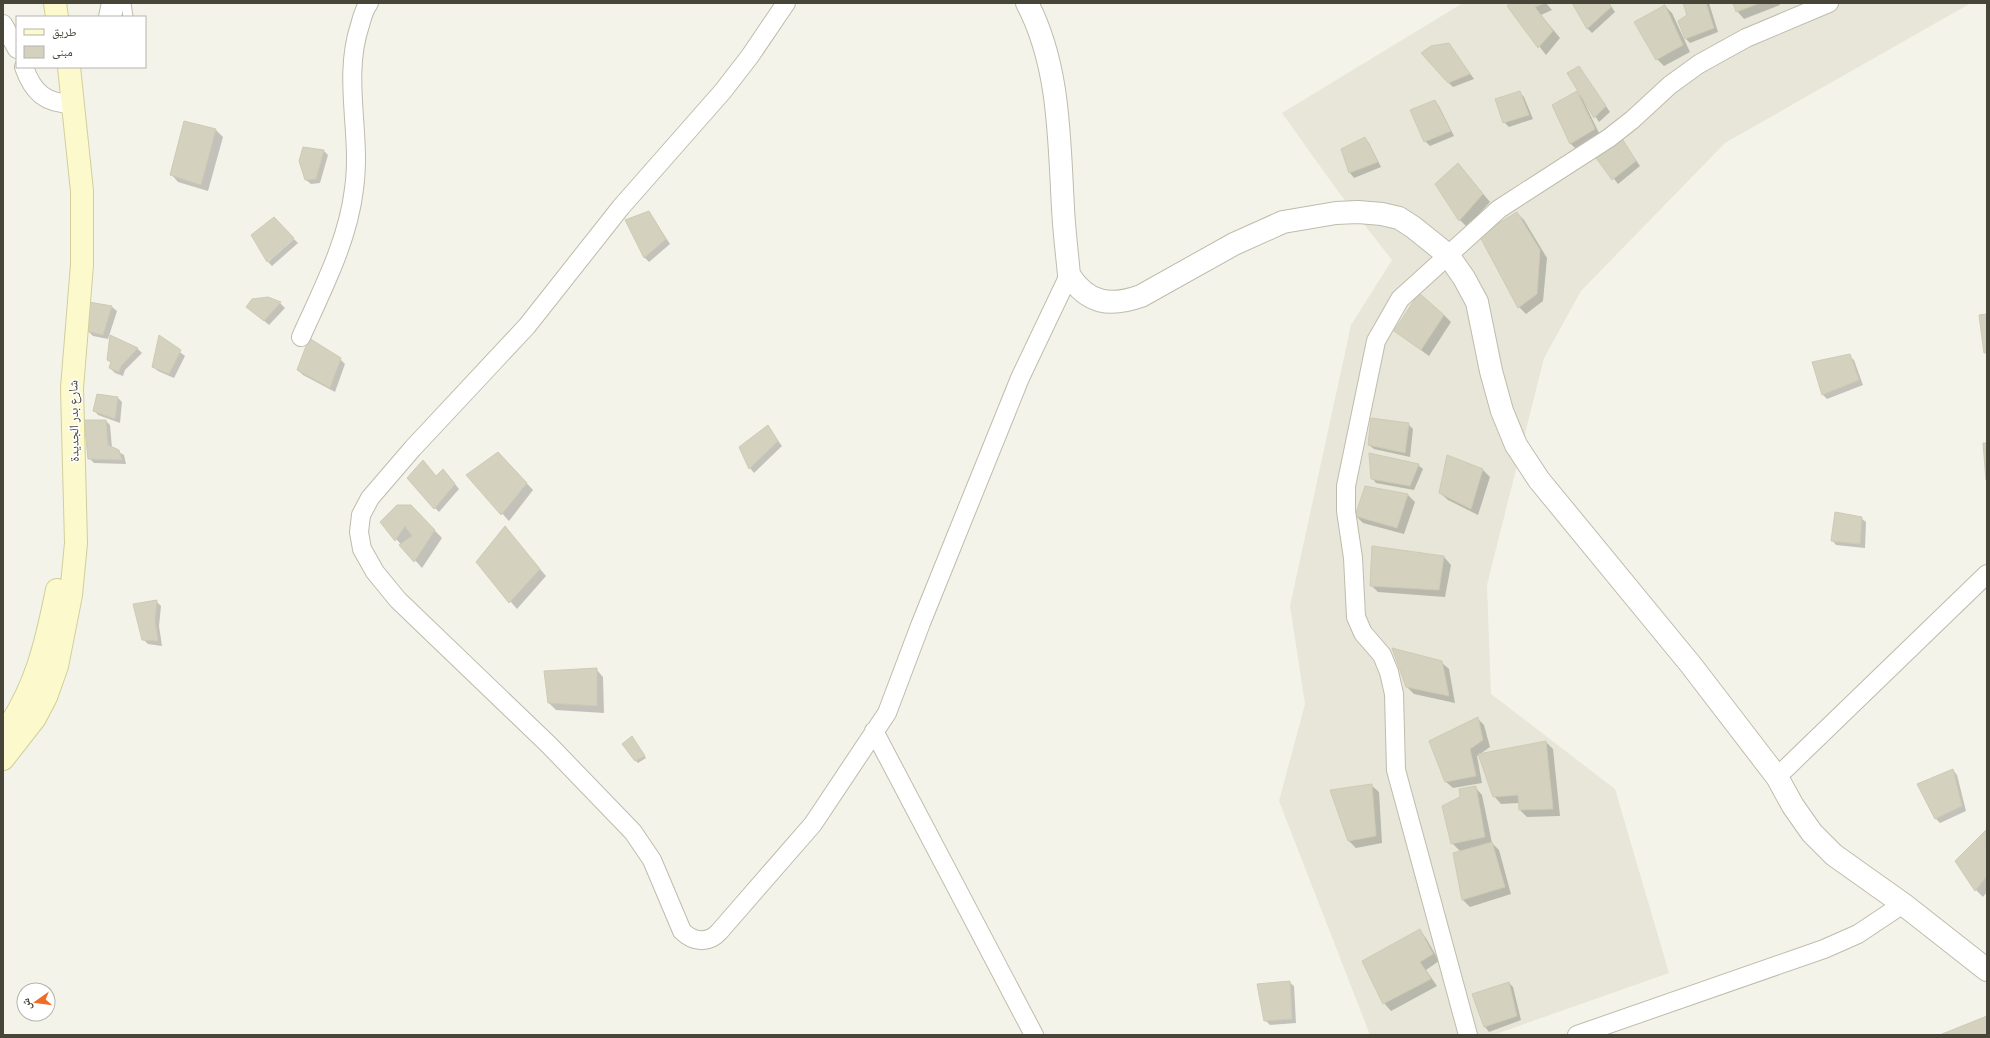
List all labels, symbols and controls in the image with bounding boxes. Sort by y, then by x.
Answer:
legend [16,16,146,68]
text: طريق [52,24,77,39]
text: مبنى [52,44,73,59]
street label: شارع بدر الجديدة [64,380,84,462]
north arrow [16,982,56,1022]
text: ش [18,997,35,1012]

